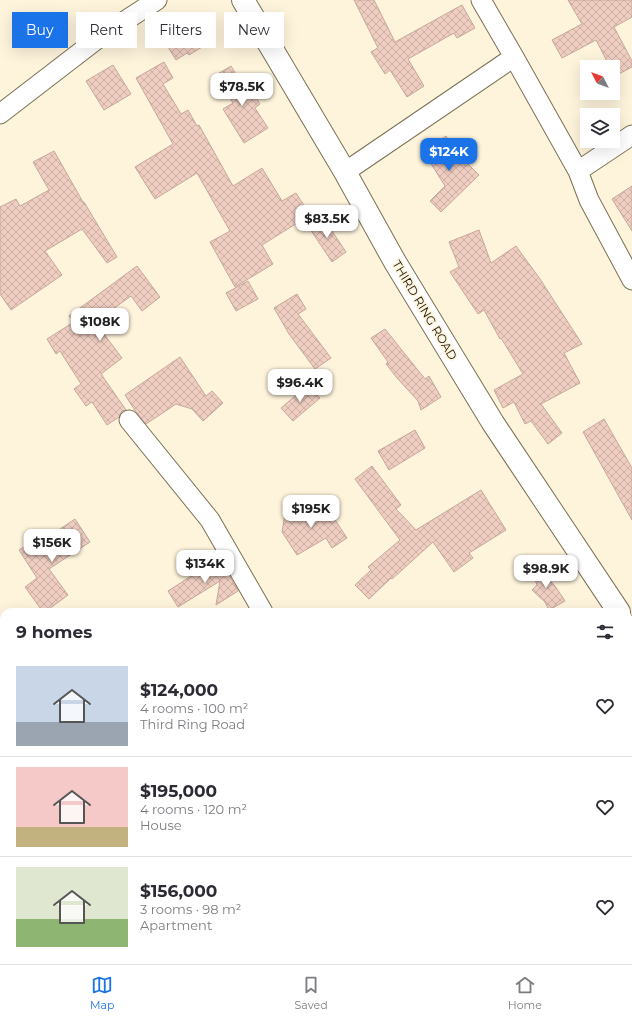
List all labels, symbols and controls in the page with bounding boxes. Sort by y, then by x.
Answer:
chip: Buy [12,12,68,48]
chip: Rent [76,12,137,48]
chip: Filters [145,12,216,48]
chip: New [224,12,284,48]
north arrow [580,60,620,100]
map controls [580,60,620,148]
pin: $78.5K [209,73,275,107]
text: $78.5K [219,78,265,94]
button: layers [580,108,620,148]
pin: $124K [421,138,477,172]
text: $124K [429,143,469,159]
pin: $83.5K [294,205,360,239]
text: $83.5K [304,210,350,226]
street label: THIRD RING ROAD [389,257,461,363]
pin: $108K [72,308,128,342]
text: $108K [80,313,120,329]
pin: $96.4K [267,369,333,403]
text: $96.4K [277,374,323,390]
pin: $195K [283,495,339,529]
text: $195K [292,500,330,516]
pin: $156K [24,529,80,563]
text: $156K [33,534,71,550]
pin: $134K [177,550,233,584]
text: $134K [185,555,225,571]
pin: $98.9K [513,555,579,589]
text: $98.9K [523,560,569,576]
icon: filters [594,621,616,643]
text: 9 homes [16,622,92,642]
text: $124,000 [140,680,218,700]
icon: home [48,682,96,730]
icon: heart [594,695,616,717]
text: 4 rooms · 100 m² [140,700,248,716]
text: Third Ring Road [140,716,245,732]
text: $195,000 [140,781,217,801]
icon: home [48,783,96,831]
icon: heart [594,796,616,818]
text: 4 rooms · 120 m² [140,801,247,817]
text: House [140,817,182,833]
text: $156,000 [140,881,217,901]
icon: home [48,883,96,931]
icon: heart [594,896,616,918]
text: 3 rooms · 98 m² [140,901,241,917]
text: Apartment [140,917,212,933]
tab: Map [90,974,115,1012]
tab: Saved [295,974,328,1012]
tab: Home [508,974,542,1012]

